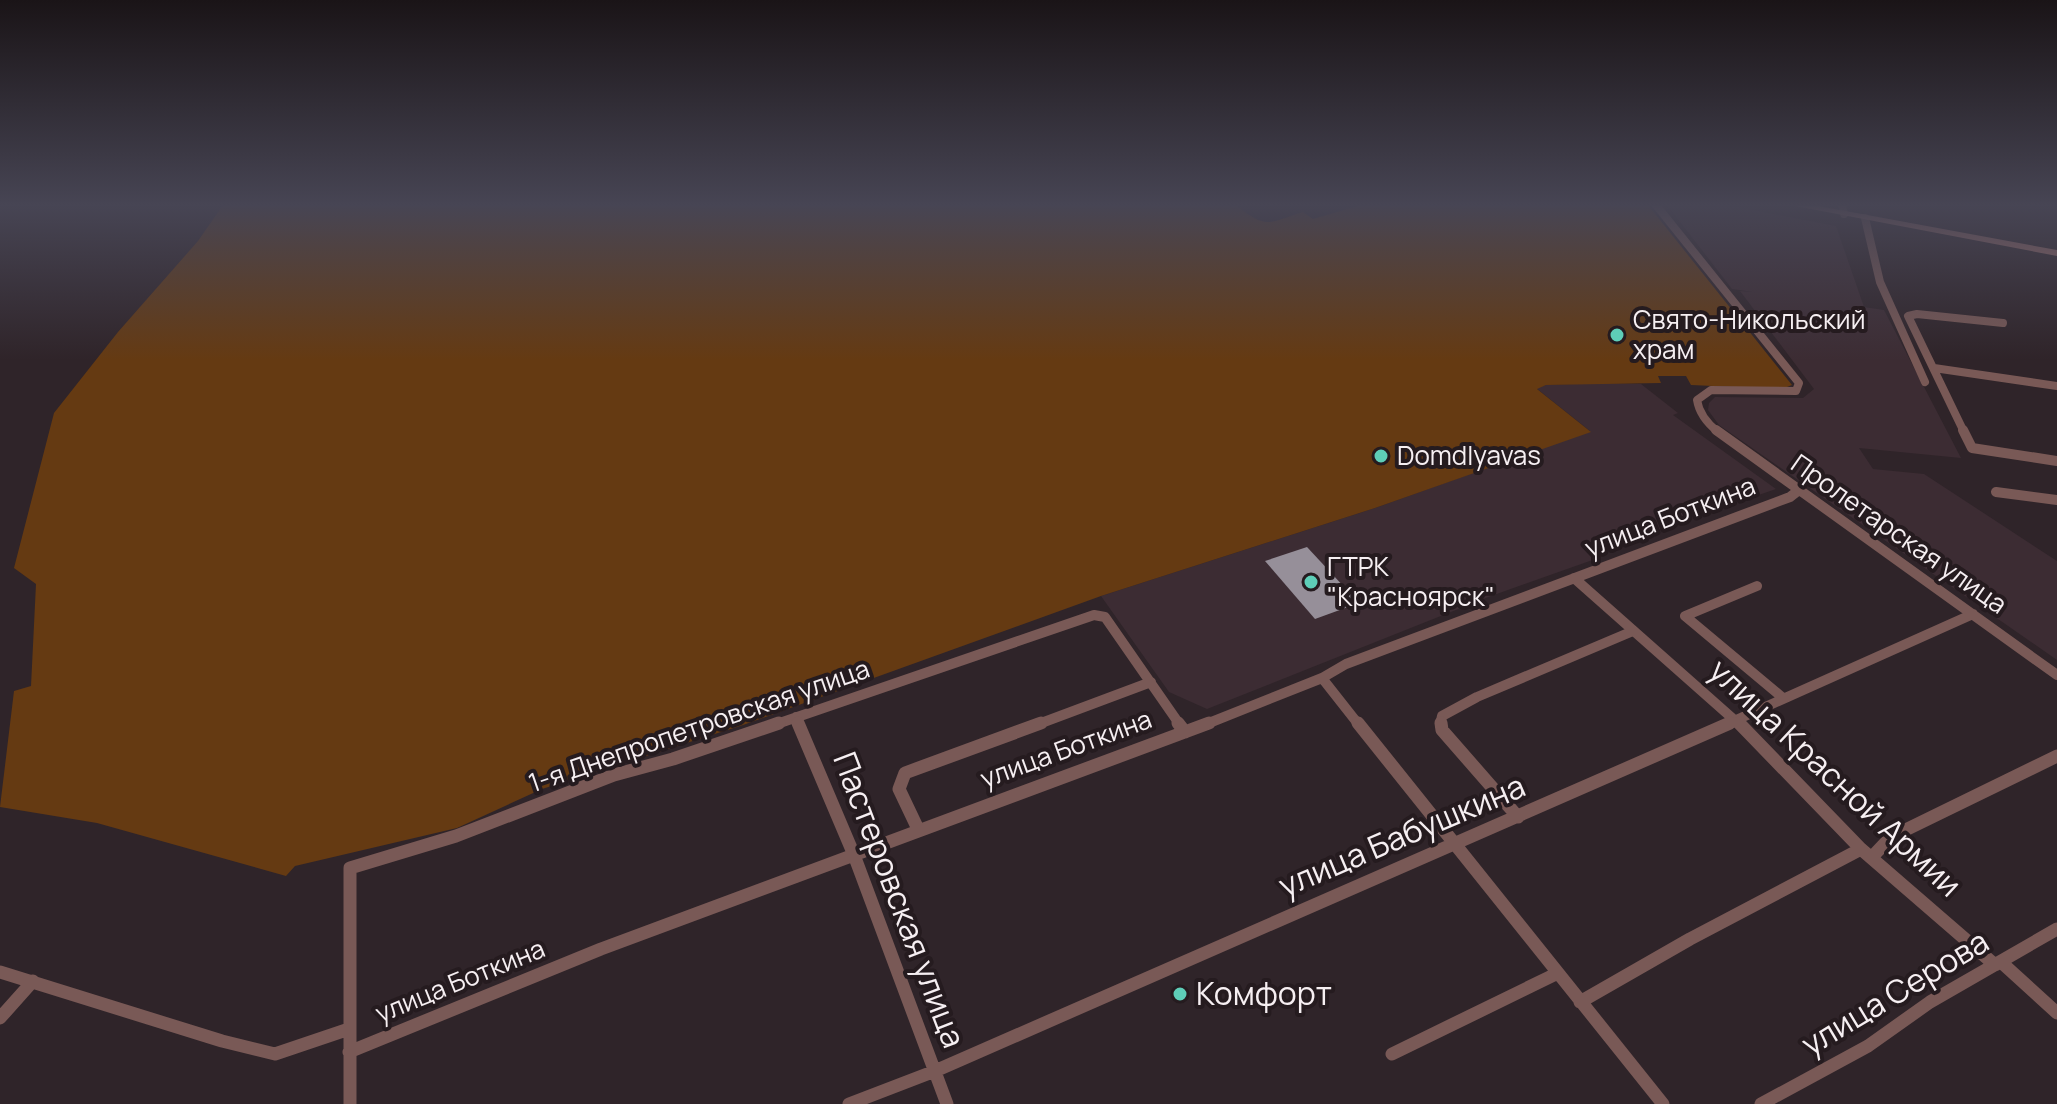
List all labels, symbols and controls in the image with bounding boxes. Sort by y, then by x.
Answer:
place label: Свято-Никольский храм [1633,301,1865,367]
marker: Свято-Никольский храм [1608,326,1626,344]
place label: Domdlyavas [1397,437,1541,473]
street label: Пролетарская улица [1784,445,2015,621]
marker: Domdlyavas [1372,447,1390,465]
street label: улица Боткина [1579,467,1760,565]
place label: ГТРК "Красноярск" [1327,548,1495,614]
marker: ГТРК "Красноярск" [1302,573,1320,591]
street label: улица Красной Армии [1700,648,1972,906]
street label: 1-я Днепропетровская улица [523,650,874,800]
street label: улица Боткина [975,700,1156,796]
street label: Пастеровская улица [823,746,977,1054]
street label: улица Бабушкина [1272,763,1532,907]
street label: улица Серова [1793,919,1996,1065]
street label: улица Боткина [369,930,550,1030]
place label: Комфорт [1196,971,1332,1015]
marker: Комфорт [1171,985,1189,1003]

